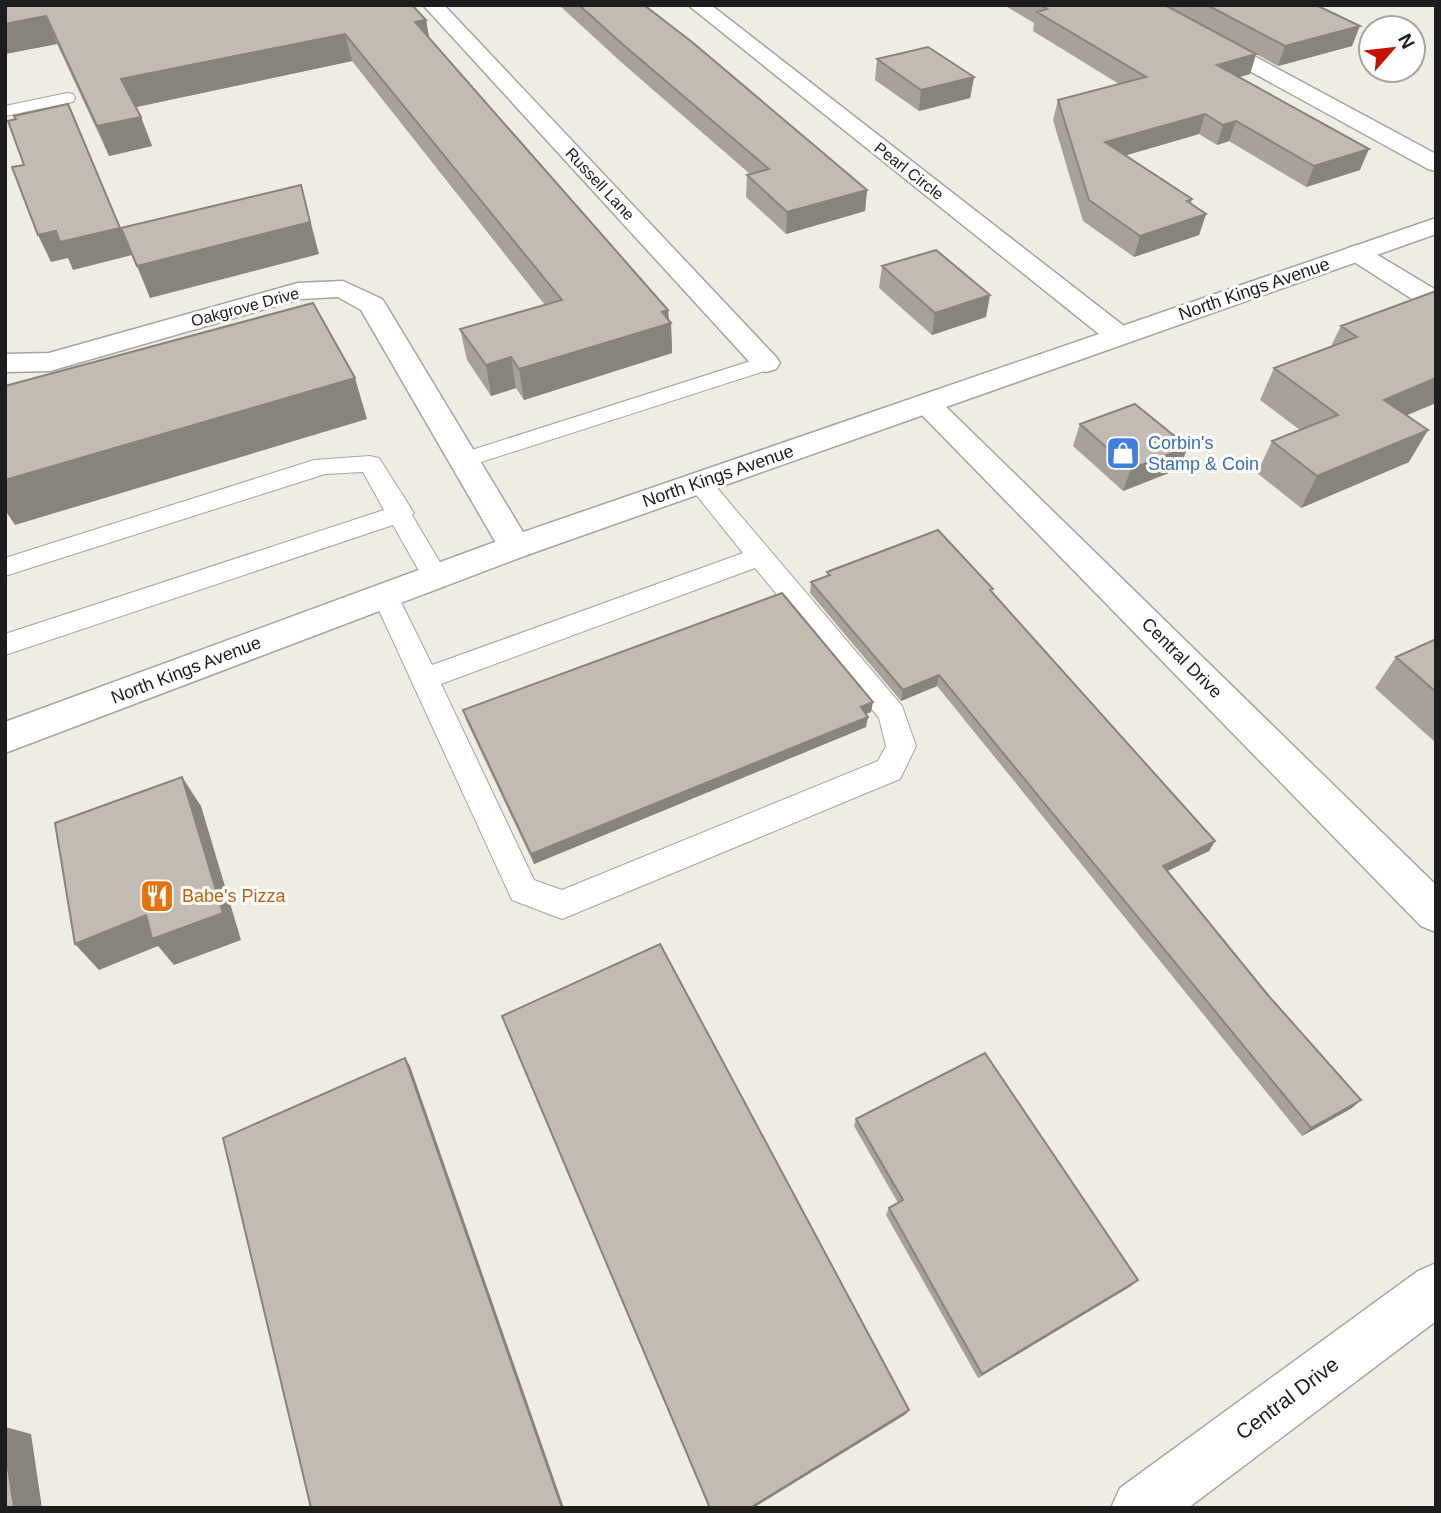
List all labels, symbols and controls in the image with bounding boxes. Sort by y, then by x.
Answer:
north arrow [1357,14,1427,84]
text: N [1394,30,1419,52]
street label: Pearl Circle [871,139,947,203]
street label: Russell Lane [562,144,638,224]
street label: North Kings Avenue [1176,254,1332,324]
street label: Oakgrove Drive [189,284,301,330]
place label: Corbin's Stamp & Coin [1148,433,1259,474]
shop icon: Corbin's Stamp & Coin [1104,434,1142,472]
street label: North Kings Avenue [640,441,796,511]
street label: Central Drive [1138,614,1226,702]
street label: North Kings Avenue [108,632,264,708]
restaurant icon: Babe's Pizza [138,877,176,915]
place label: Babe's Pizza [182,886,286,906]
street label: Central Drive [1231,1352,1343,1444]

